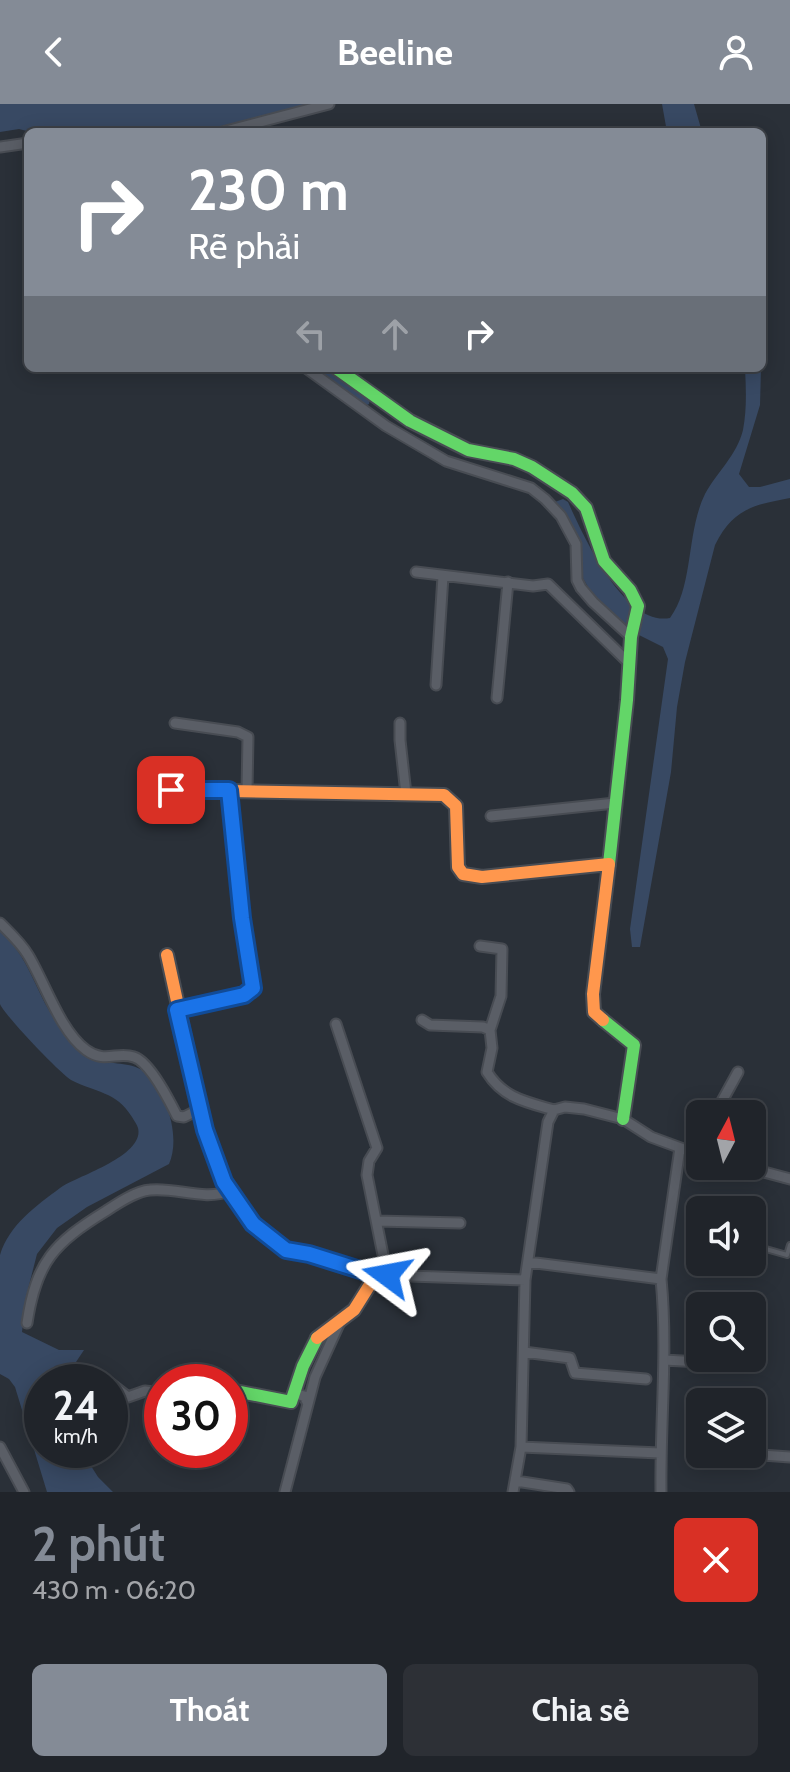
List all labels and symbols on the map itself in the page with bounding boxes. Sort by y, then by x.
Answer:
pin [137,756,205,824]
north arrow [686,1100,766,1180]
position arrow [345,1233,429,1317]
speed limit sign: 30 [144,1364,248,1468]

